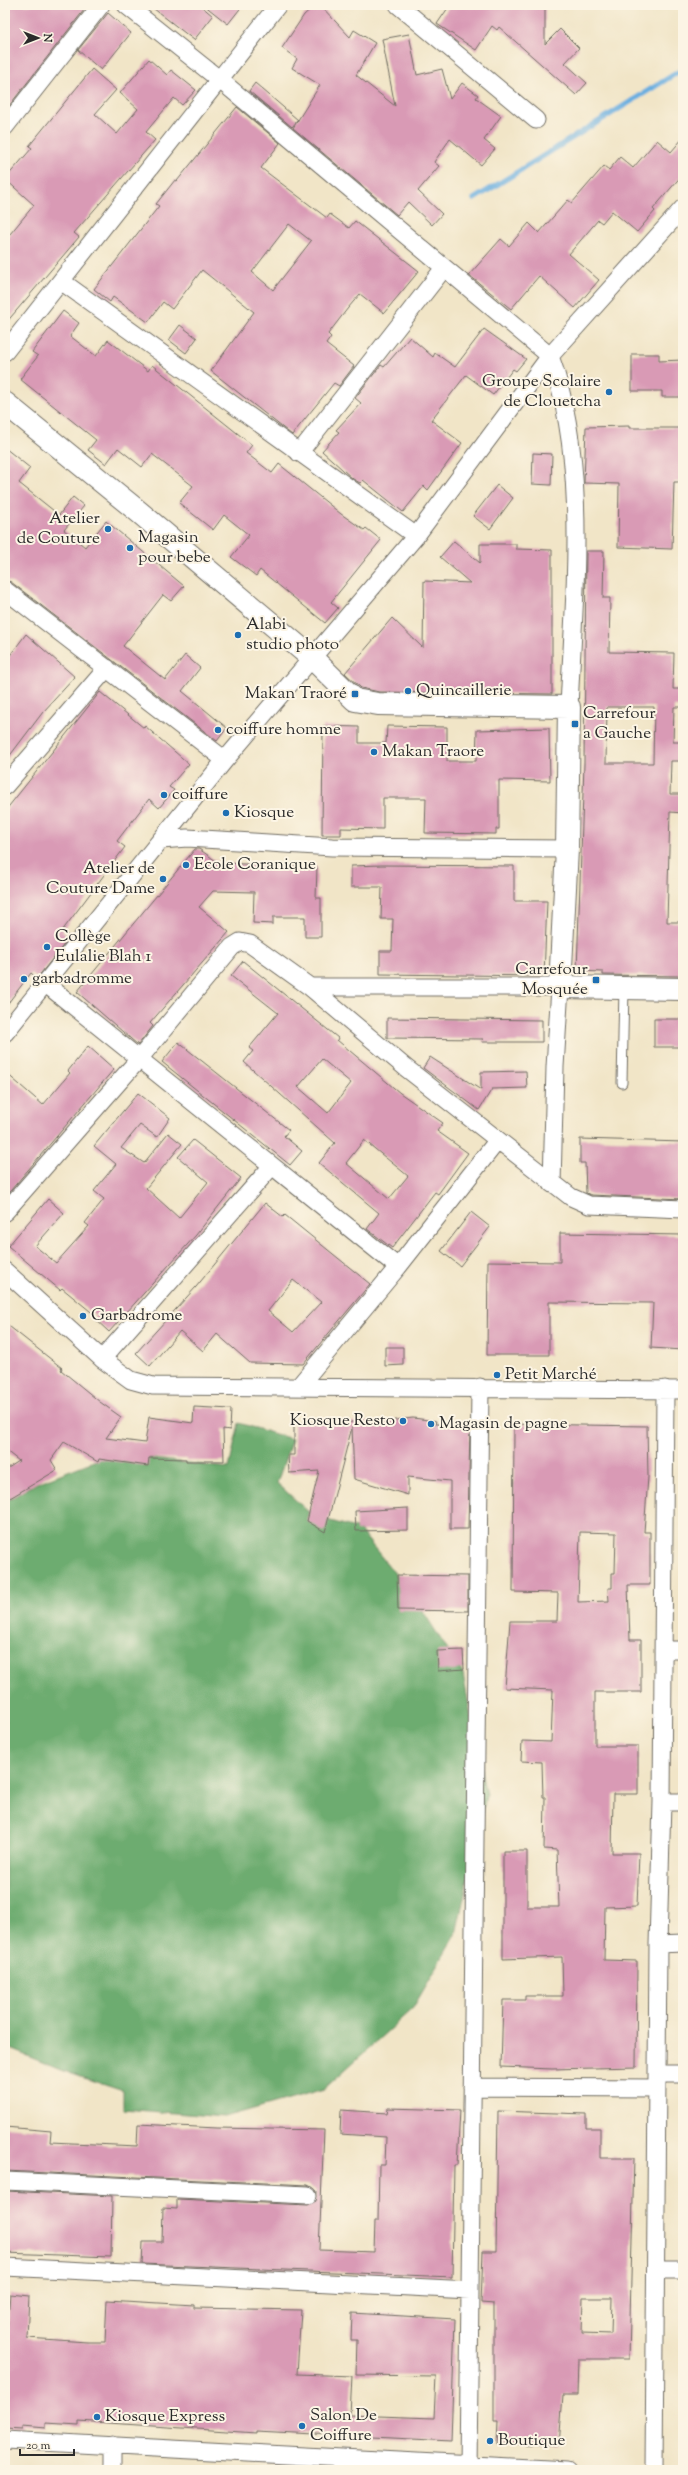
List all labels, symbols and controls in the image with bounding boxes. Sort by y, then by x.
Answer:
north arrow [18,18,58,58]
text: N [39,33,55,43]
place label: Groupe Scolaire de Clouetcha [482,370,601,414]
marker: Groupe Scolaire de Clouetcha [604,387,614,397]
place label: Atelier de Couture [17,507,101,551]
marker: Atelier de Couture [103,524,113,534]
place label: Magasin pour bebe [138,526,211,570]
marker: Magasin pour bebe [125,543,135,553]
place label: Alabi studio photo [246,613,339,657]
marker: Alabi studio photo [233,630,243,640]
place label: Quincaillerie [416,679,511,703]
place label: Makan Traoré [245,682,347,706]
marker: Quincaillerie [403,686,413,696]
marker: Makan Traoré [350,689,360,699]
place label: Carrefour a Gauche [583,702,656,746]
place label: coiffure homme [226,718,341,742]
marker: Carrefour a Gauche [570,719,580,729]
marker: coiffure homme [213,725,223,735]
place label: Makan Traore [382,740,484,764]
marker: Makan Traore [369,747,379,757]
place label: coiffure [172,783,228,807]
marker: coiffure [159,790,169,800]
place label: Kiosque [234,801,294,825]
marker: Kiosque [221,808,231,818]
place label: Ecole Coranique [194,853,316,877]
place label: Atelier de Couture Dame [46,857,155,901]
marker: Ecole Coranique [181,860,191,870]
marker: Atelier de Couture Dame [158,874,168,884]
place label: Collège Eulalie Blah 1 [55,925,151,969]
marker: Collège Eulalie Blah 1 [42,942,52,952]
place label: Carrefour Mosquée [515,958,589,1002]
place label: garbadromme [32,967,132,991]
marker: garbadromme [19,974,29,984]
marker: Carrefour Mosquée [591,975,601,985]
place label: Garbadrome [91,1304,183,1328]
marker: Garbadrome [78,1311,88,1321]
place label: Petit Marché [505,1363,597,1387]
marker: Petit Marché [492,1370,502,1380]
place label: Kiosque Resto [290,1409,395,1433]
place label: Magasin de pagne [439,1412,568,1436]
marker: Kiosque Resto [398,1416,408,1426]
marker: Magasin de pagne [426,1419,436,1429]
place label: Salon De Coiffure [310,2404,377,2448]
place label: Kiosque Express [105,2405,226,2429]
marker: Kiosque Express [92,2412,102,2422]
marker: Salon De Coiffure [297,2421,307,2431]
place label: Boutique [498,2429,565,2453]
scale bar [20,2431,74,2457]
marker: Boutique [485,2436,495,2446]
text: 20 m [26,2437,51,2455]

